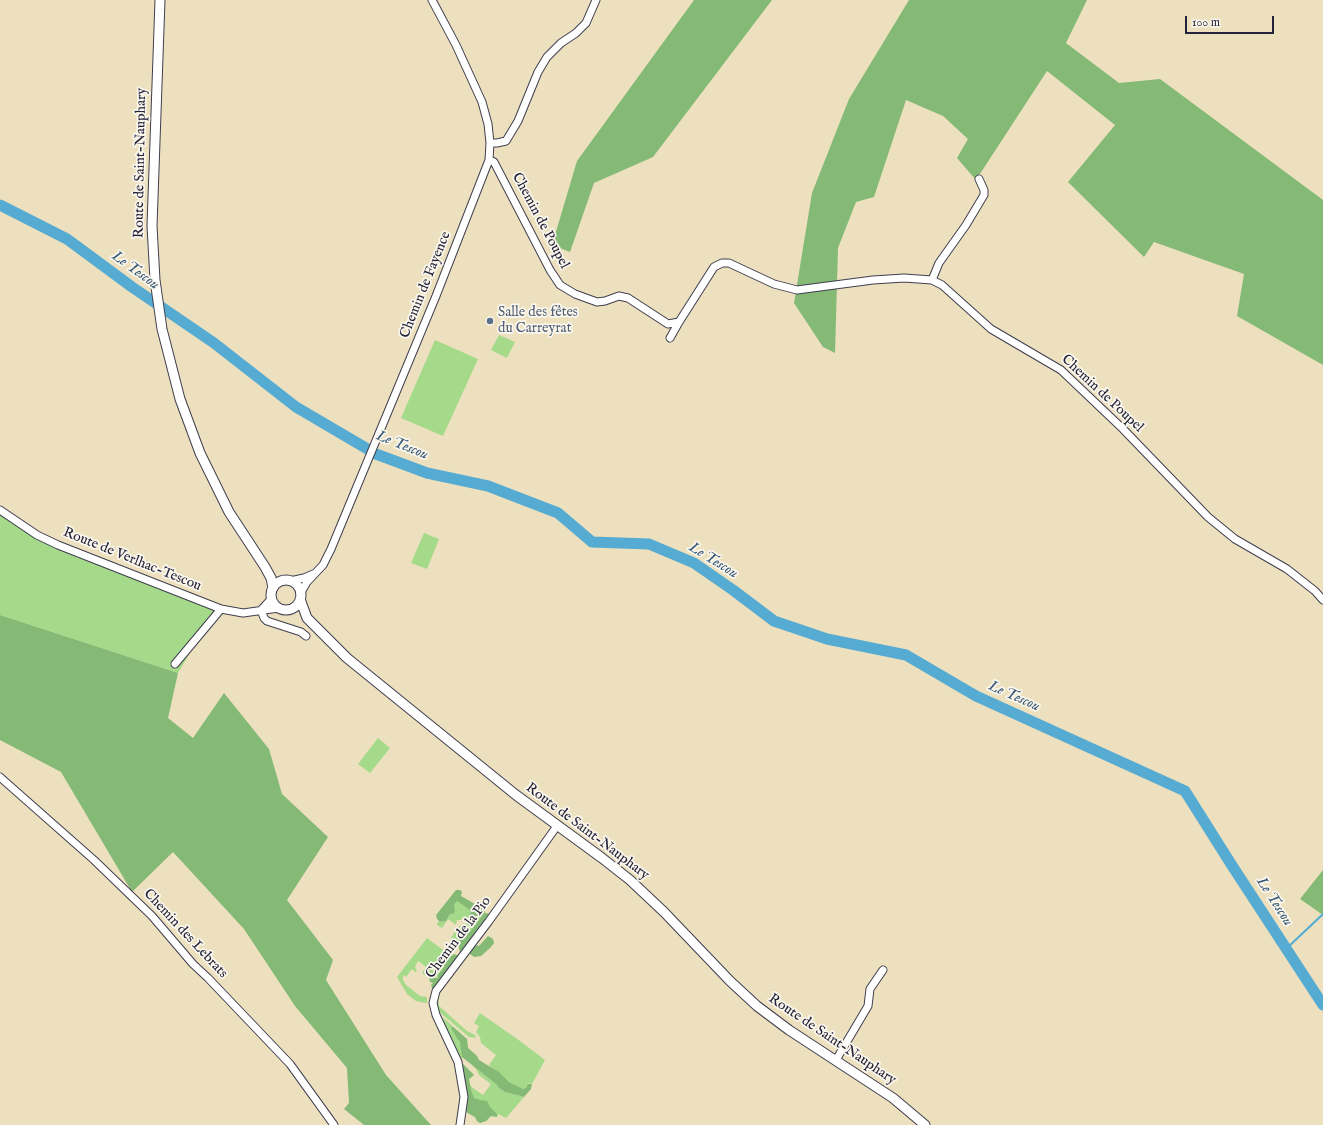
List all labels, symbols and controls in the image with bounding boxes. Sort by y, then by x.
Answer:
scale bar [1187,8,1276,34]
text: 100 m [1192,15,1220,30]
street label: Route de Saint-Nauphary [131,88,151,238]
street label: Chemin de Poupel [508,170,572,272]
street label: Chemin de Fayence [397,229,455,341]
water label: Le Tescou [108,248,162,294]
place label: Salle des fêtes du Carreyrat [498,305,578,338]
marker: Salle des fêtes du Carreyrat [485,316,495,326]
street label: Chemin de Poupel [1057,352,1147,436]
water label: Le Tescou [373,427,431,465]
street label: Route de Verlhac-Tescou [60,525,204,595]
water label: Le Tescou [685,539,741,583]
water label: Le Tescou [985,678,1043,716]
street label: Route de Saint-Nauphary [522,780,652,884]
water label: Le Tescou [1252,874,1296,930]
street label: Chemin des Lebrats [139,886,231,982]
street label: Chemin de la Pio [423,894,495,982]
street label: Route de Saint-Nauphary [765,991,899,1089]

